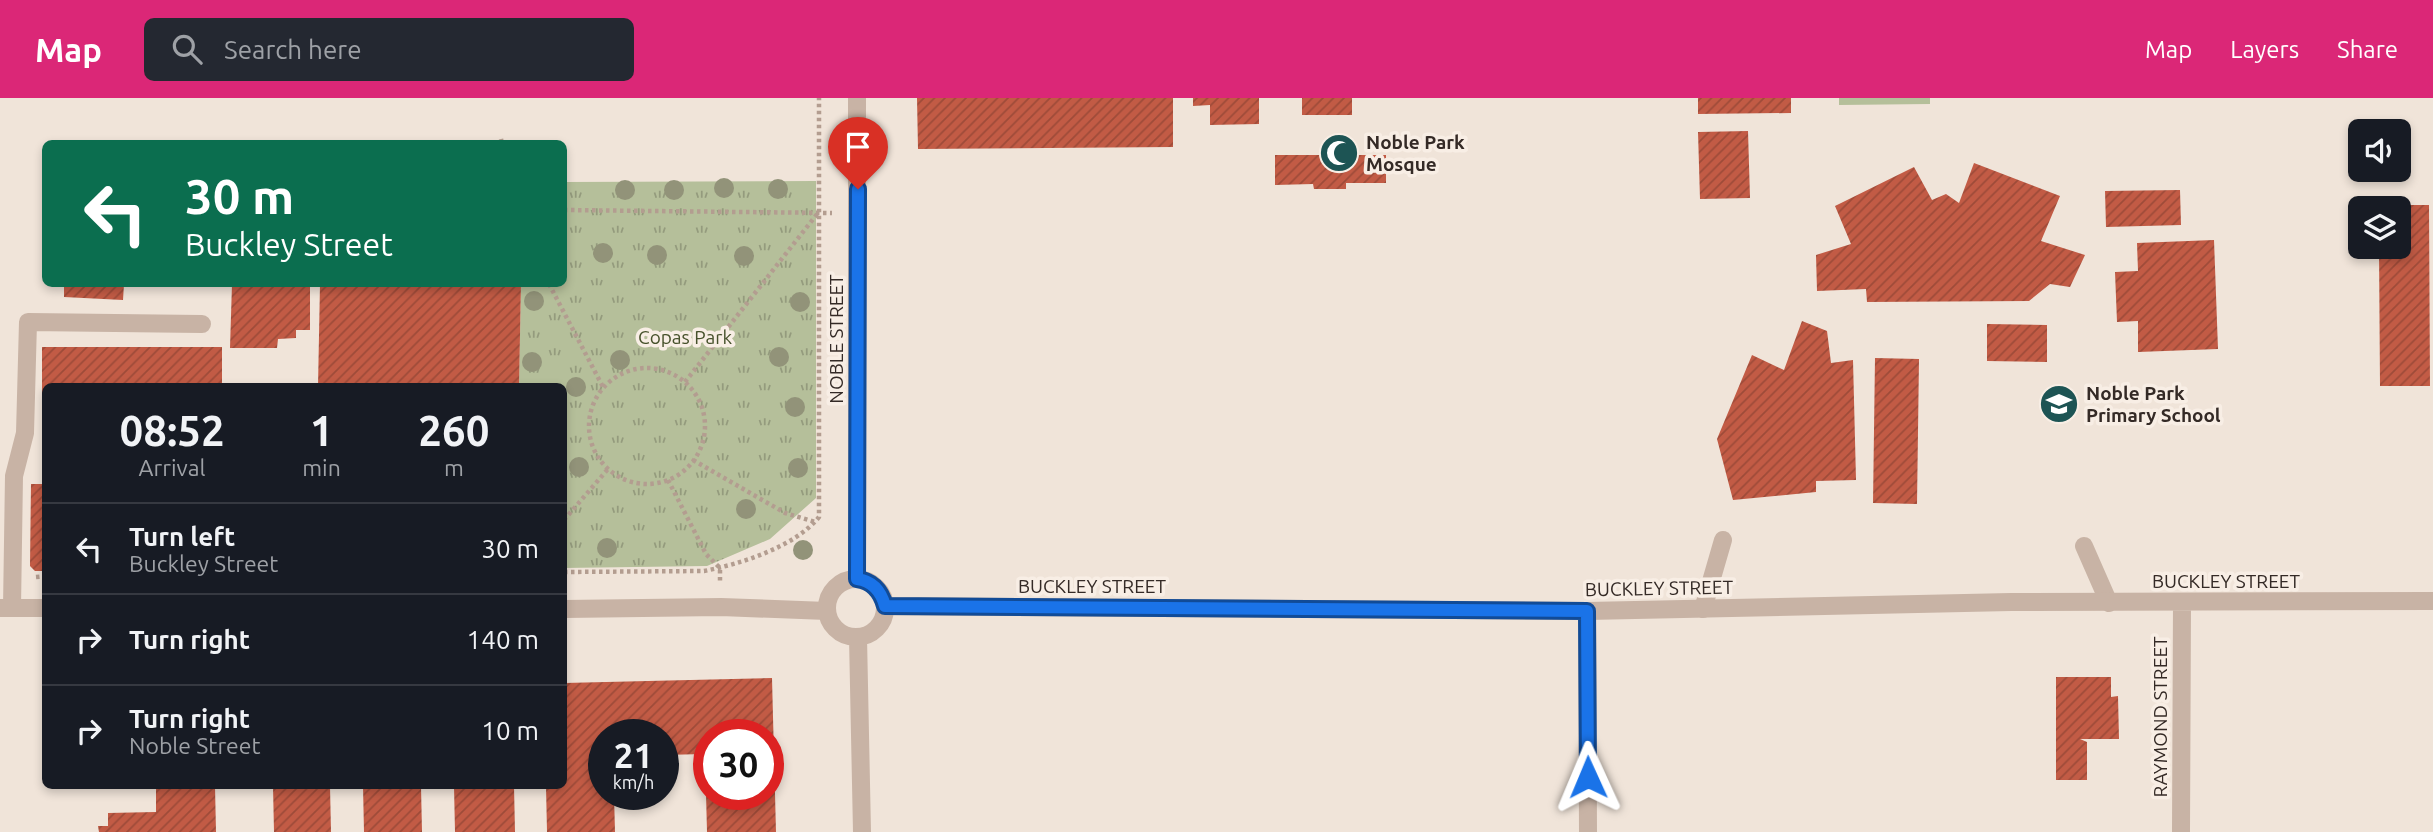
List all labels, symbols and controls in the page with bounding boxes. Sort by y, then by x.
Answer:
search box [144,18,634,81]
icon: search [168,30,206,68]
text: Map [35,31,102,68]
text: Search here [224,35,362,64]
text: Map [2145,36,2192,63]
text: Layers [2230,36,2299,63]
text: Share [2337,36,2398,63]
pin [828,117,888,189]
map controls [2348,119,2411,259]
button: sound [2348,119,2411,182]
icon: arrive [839,128,877,166]
place label: Noble Park Mosque [1366,131,1465,175]
mosque icon: Noble Park Mosque [1318,132,1360,174]
icon: left [70,168,161,259]
text: 30 m [185,168,294,223]
button: layers [2348,196,2411,259]
text: Buckley Street [185,226,393,262]
street label: NOBLE STREET [825,274,847,404]
park label: Copas Park [638,326,732,348]
place label: Noble Park Primary School [2086,382,2221,426]
school or university icon: Noble Park Primary School [2038,383,2080,425]
text: 08:52 [120,407,225,454]
text: 1 [310,407,333,454]
text: 260 [418,407,489,454]
text: Arrival [139,455,206,480]
text: min [302,455,341,480]
text: m [444,455,464,480]
text: Turn left [129,522,235,551]
icon: left [70,530,108,568]
text: 30 m [481,534,539,563]
text: Buckley Street [129,551,278,576]
street label: BUCKLEY STREET [2152,570,2301,592]
street label: BUCKLEY STREET [1018,575,1167,597]
street label: BUCKLEY STREET [1585,576,1734,600]
icon: right [70,621,108,659]
text: Turn right [129,625,250,654]
text: 140 m [467,625,539,654]
street label: RAYMOND STREET [2149,636,2171,798]
text: Turn right [129,704,250,733]
icon: right [70,712,108,750]
text: 10 m [481,716,539,745]
speed limit sign: 30 [693,719,784,810]
text: Noble Street [129,733,261,758]
text: 21 [614,735,653,775]
position arrow [1551,740,1625,814]
text: km/h [613,772,654,792]

